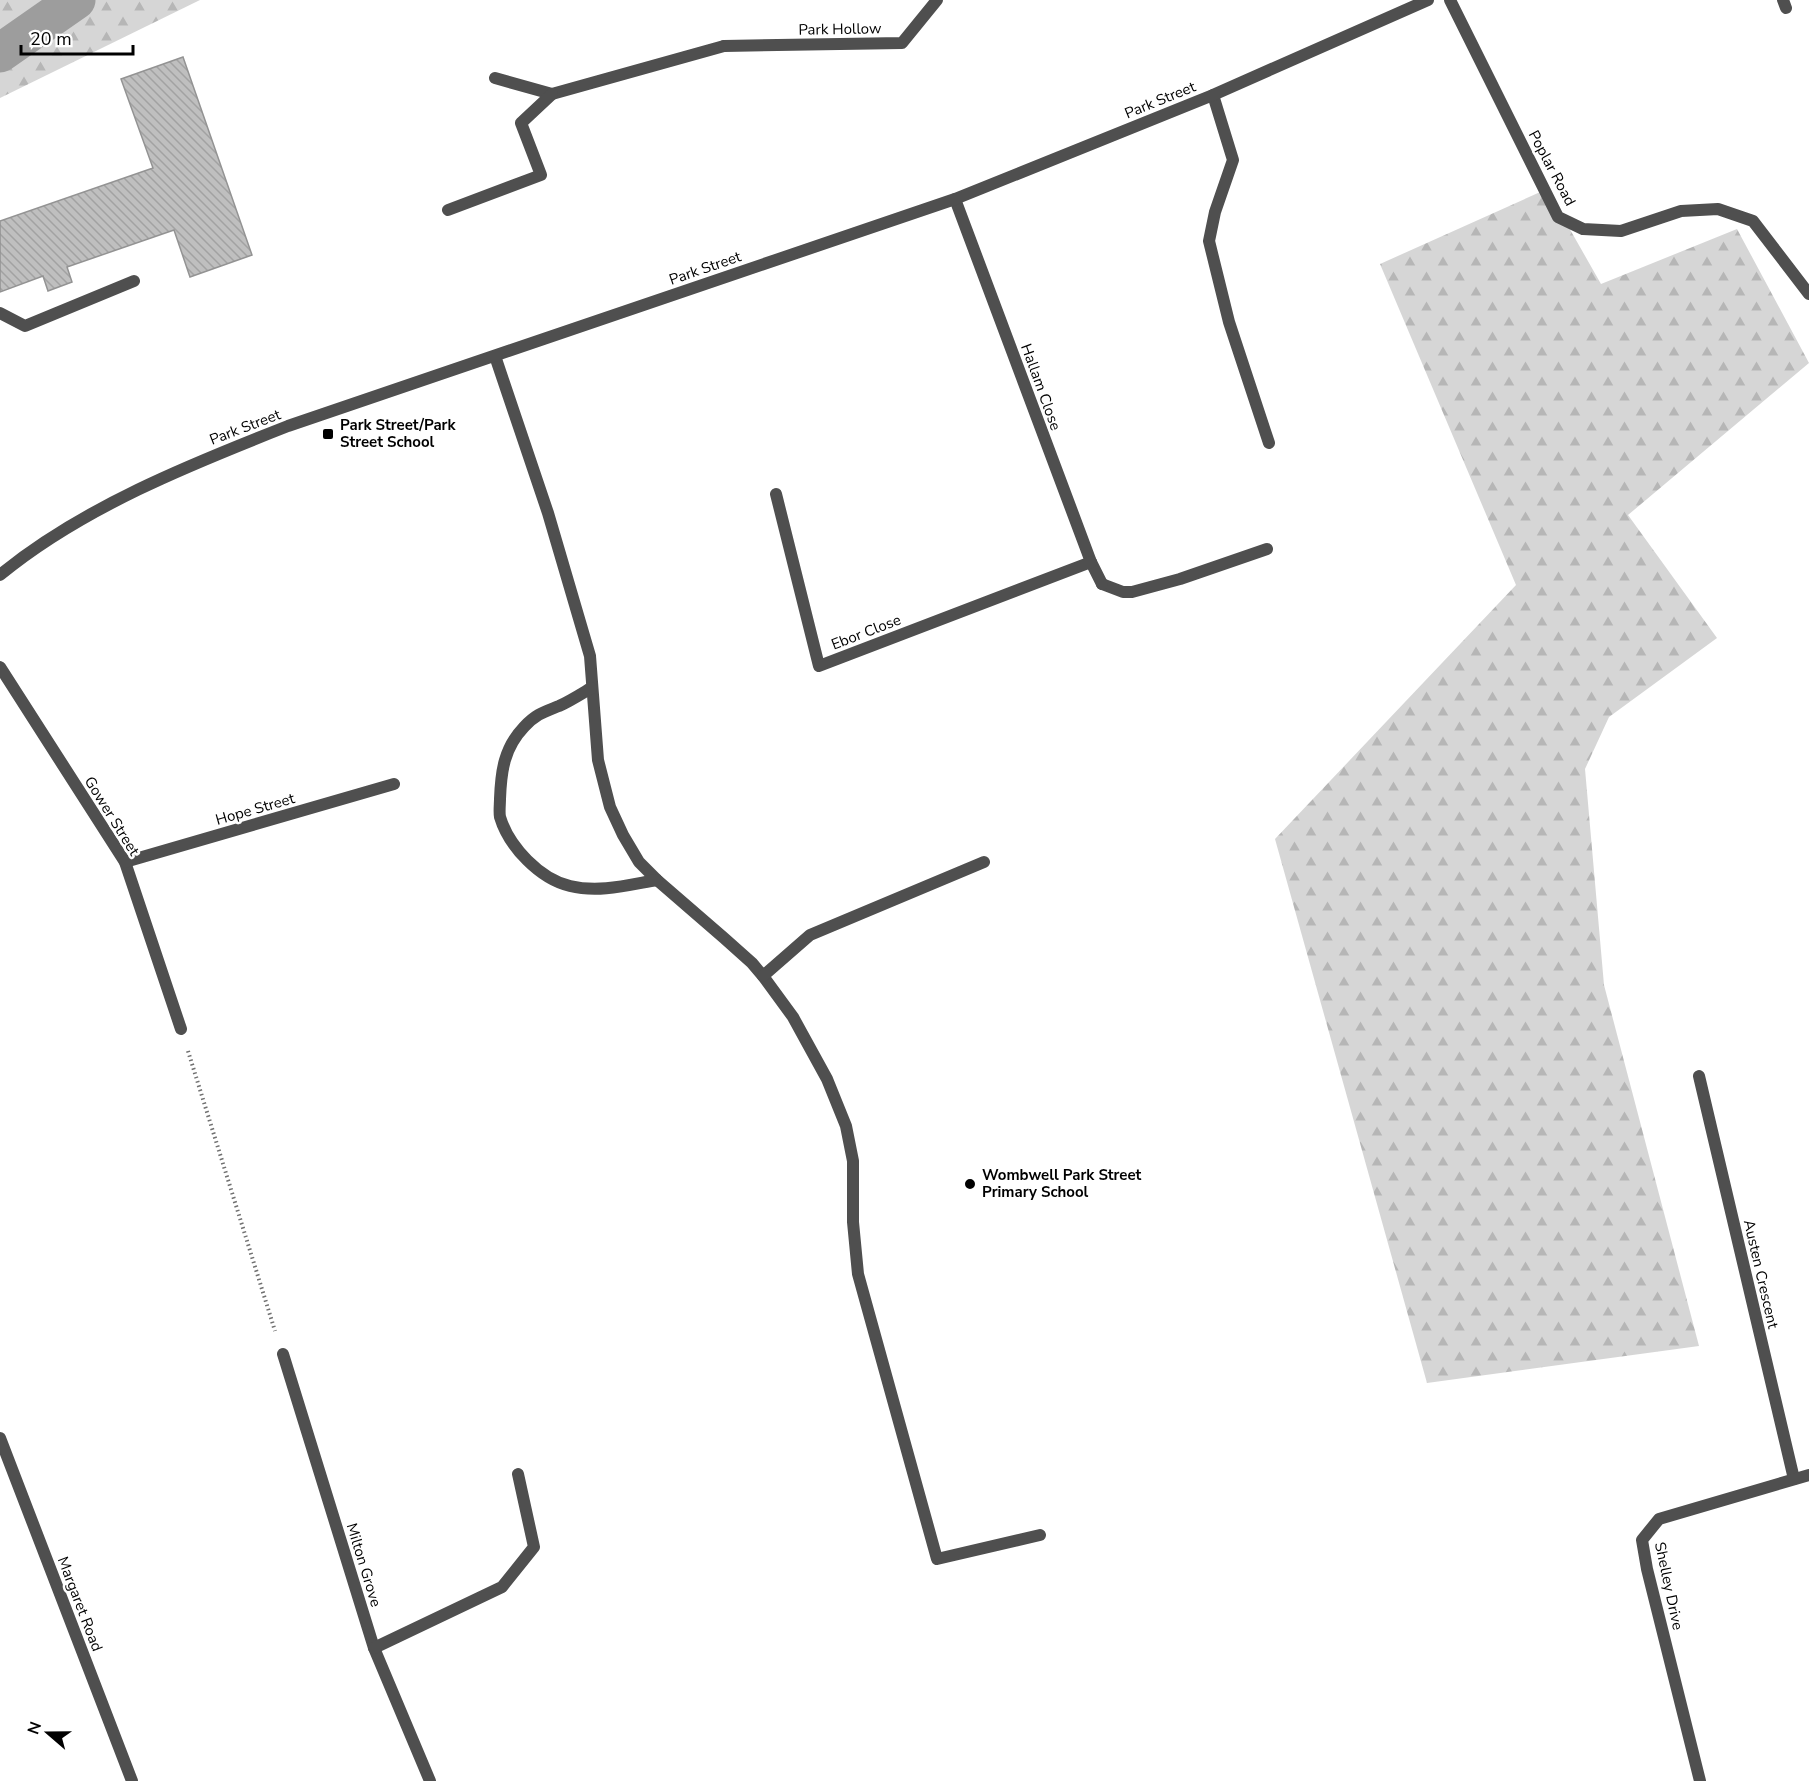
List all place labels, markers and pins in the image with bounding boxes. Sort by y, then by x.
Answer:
place label: Park Street/Park Street School [340,415,456,452]
marker: Park Street/Park Street School [321,427,335,441]
place label: Wombwell Park Street Primary School [982,1165,1142,1202]
marker: Wombwell Park Street Primary School [963,1177,977,1191]

